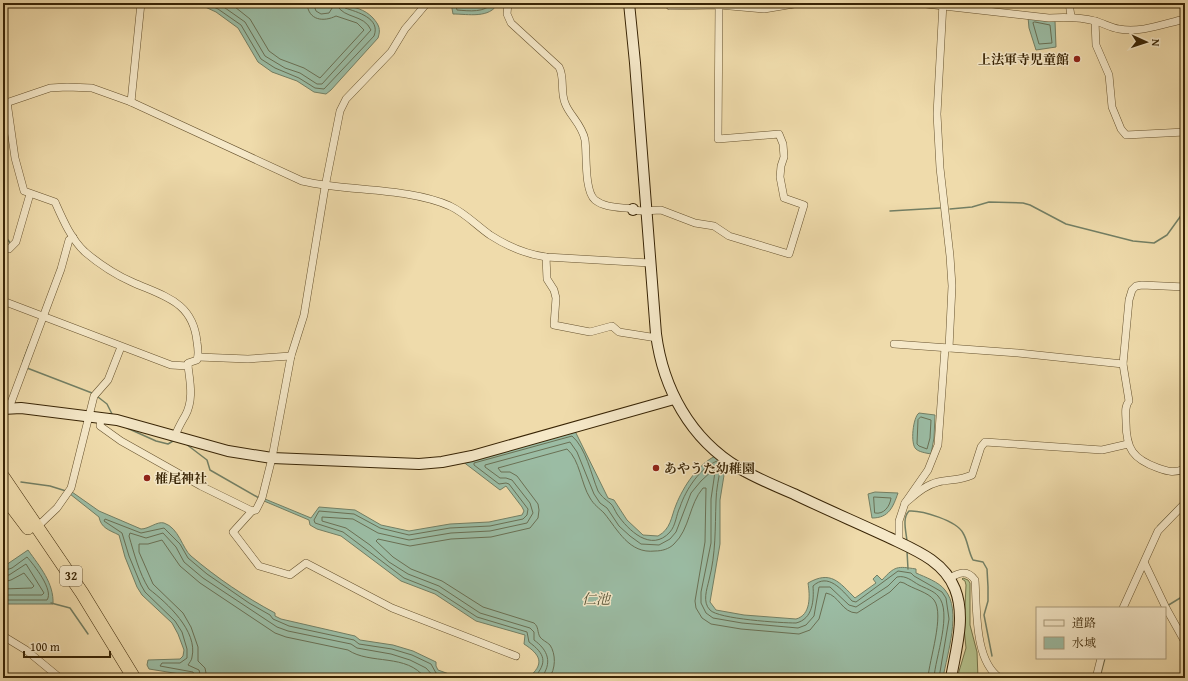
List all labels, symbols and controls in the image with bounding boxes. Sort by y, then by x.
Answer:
north arrow [1126,22,1166,62]
text: N [1148,38,1164,47]
place label: 上法軍寺児童館 [978,50,1069,69]
marker: 上法軍寺児童館 [1072,54,1082,64]
place label: あやうた幼稚園 [664,459,755,478]
marker: あやうた幼稚園 [651,463,661,473]
place label: 椎尾神社 [155,469,207,488]
marker: 椎尾神社 [142,473,152,483]
road number: 32 [60,566,82,586]
water label: 仁池 [582,589,612,609]
legend [1036,607,1166,659]
text: 道路 [1072,614,1096,631]
scale bar [24,633,110,659]
text: 水域 [1072,634,1096,651]
text: 100 m [30,638,60,655]

